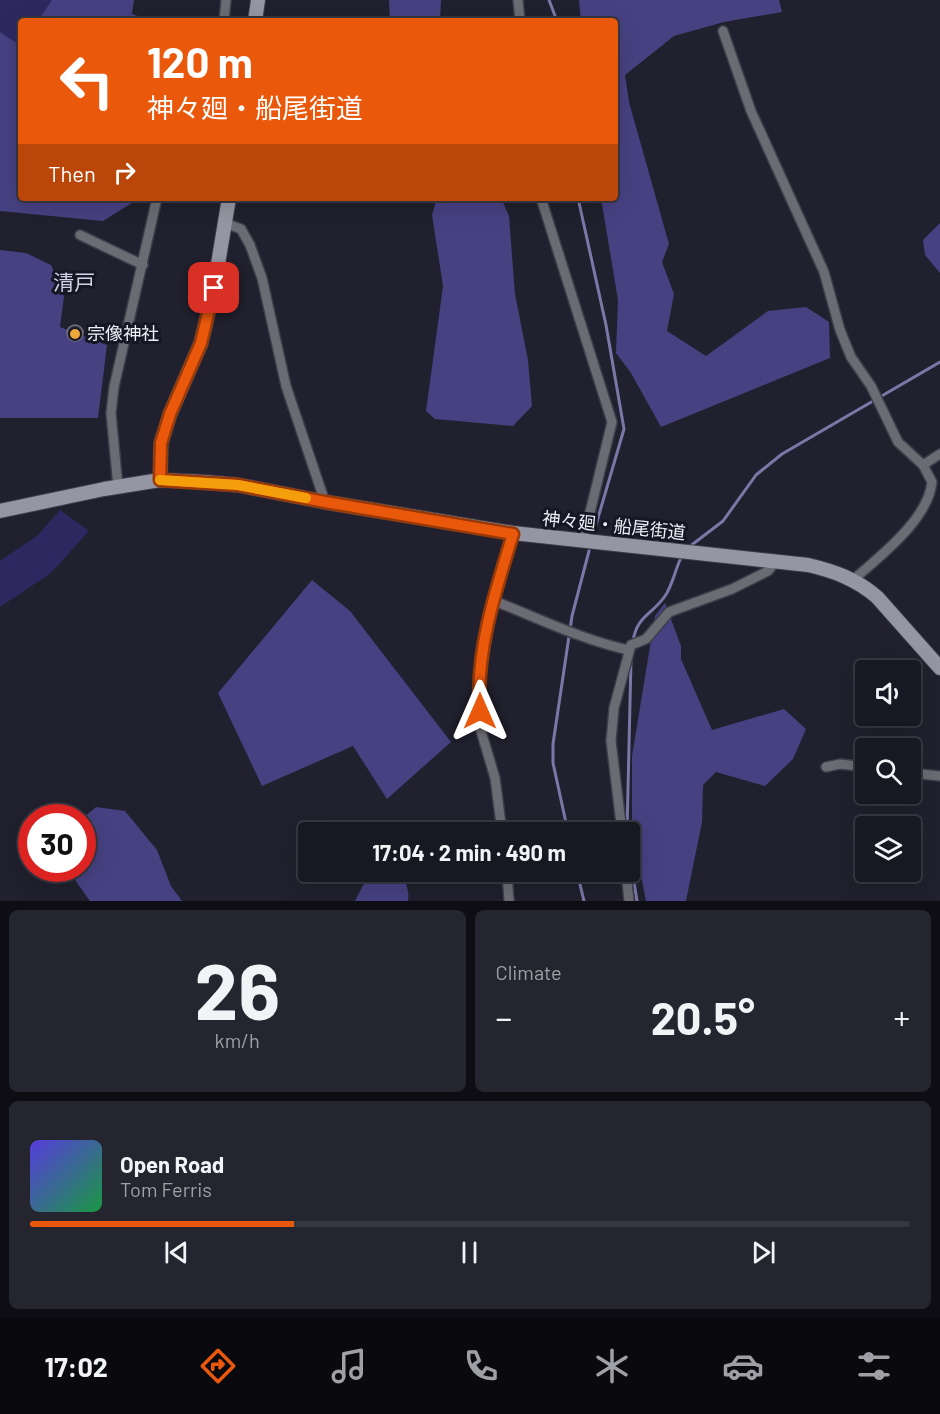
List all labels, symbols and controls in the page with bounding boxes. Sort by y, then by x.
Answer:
text: 120 m [147,36,253,86]
icon: left [48,42,126,120]
text: 神々廻・船尾街道 [147,91,363,123]
icon: right [108,156,141,189]
text: Then [48,160,96,186]
pin [188,262,239,313]
district label: 清戸 [53,269,95,294]
icon: arrive [197,271,230,304]
place label: 宗像神社 [87,322,159,344]
marker: 宗像神社 [68,327,82,341]
street label: 神々廻・船尾街道 [541,507,687,543]
map controls [855,660,921,882]
button: sound [855,660,921,726]
position arrow [448,679,512,743]
button: search [855,738,921,804]
speed limit sign: 30 [18,804,96,882]
button: layers [855,816,921,882]
text: 17:04 · 2 min · 490 m [372,839,566,865]
text: 26 [194,942,280,1036]
text: Climate [496,960,562,984]
text: 20.5° [651,990,755,1044]
text: − [496,997,512,1037]
text: + [894,997,910,1037]
text: km/h [215,1028,260,1052]
text: Open Road [120,1151,224,1177]
text: Tom Ferris [120,1177,212,1201]
icon: previous [160,1236,193,1269]
icon: pause [453,1236,486,1269]
icon: next [747,1236,780,1269]
icon: directions [197,1345,239,1387]
icon: music [328,1345,370,1387]
icon: phone [460,1345,502,1387]
icon: climate [591,1345,633,1387]
icon: car [722,1345,764,1387]
icon: filters [853,1345,895,1387]
text: 17:02 [45,1350,108,1382]

